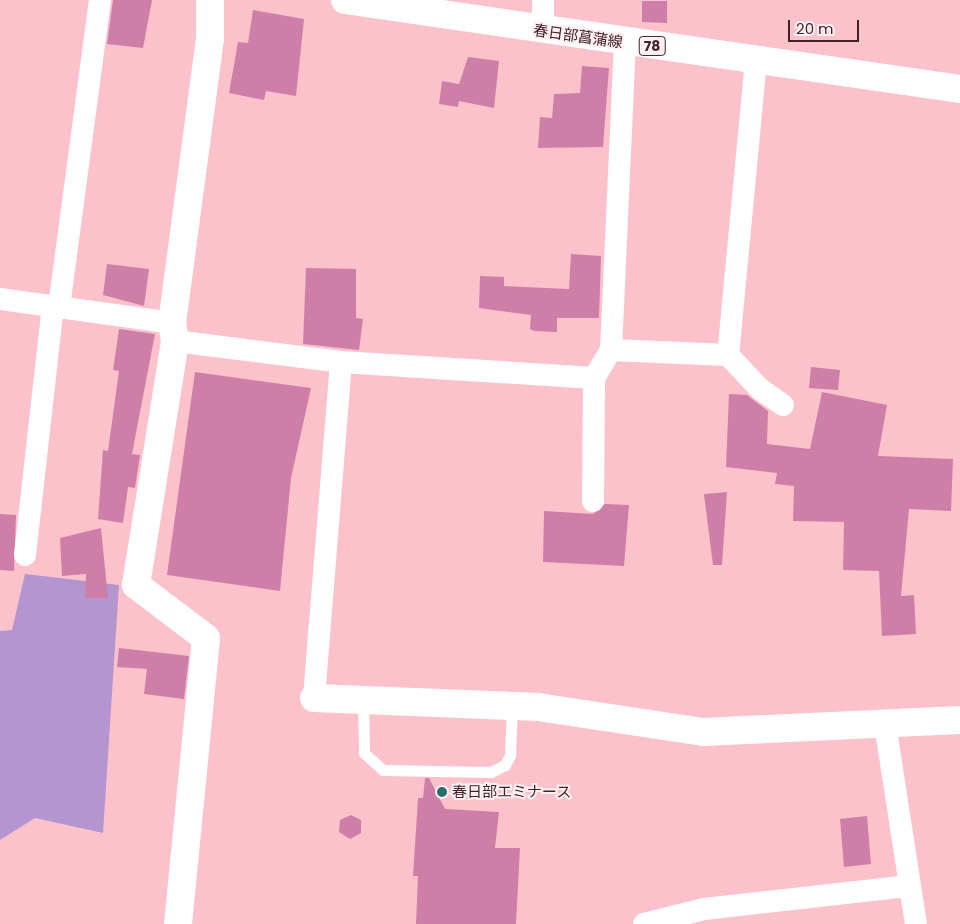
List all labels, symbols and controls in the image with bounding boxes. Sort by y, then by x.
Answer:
scale bar [790,10,861,42]
text: 20 m [796,18,834,39]
street label: 春日部菖蒲線 [532,21,624,51]
road number: 78 [638,34,666,58]
place label: 春日部エミナース [452,783,572,801]
marker: 春日部エミナース [436,786,448,798]

